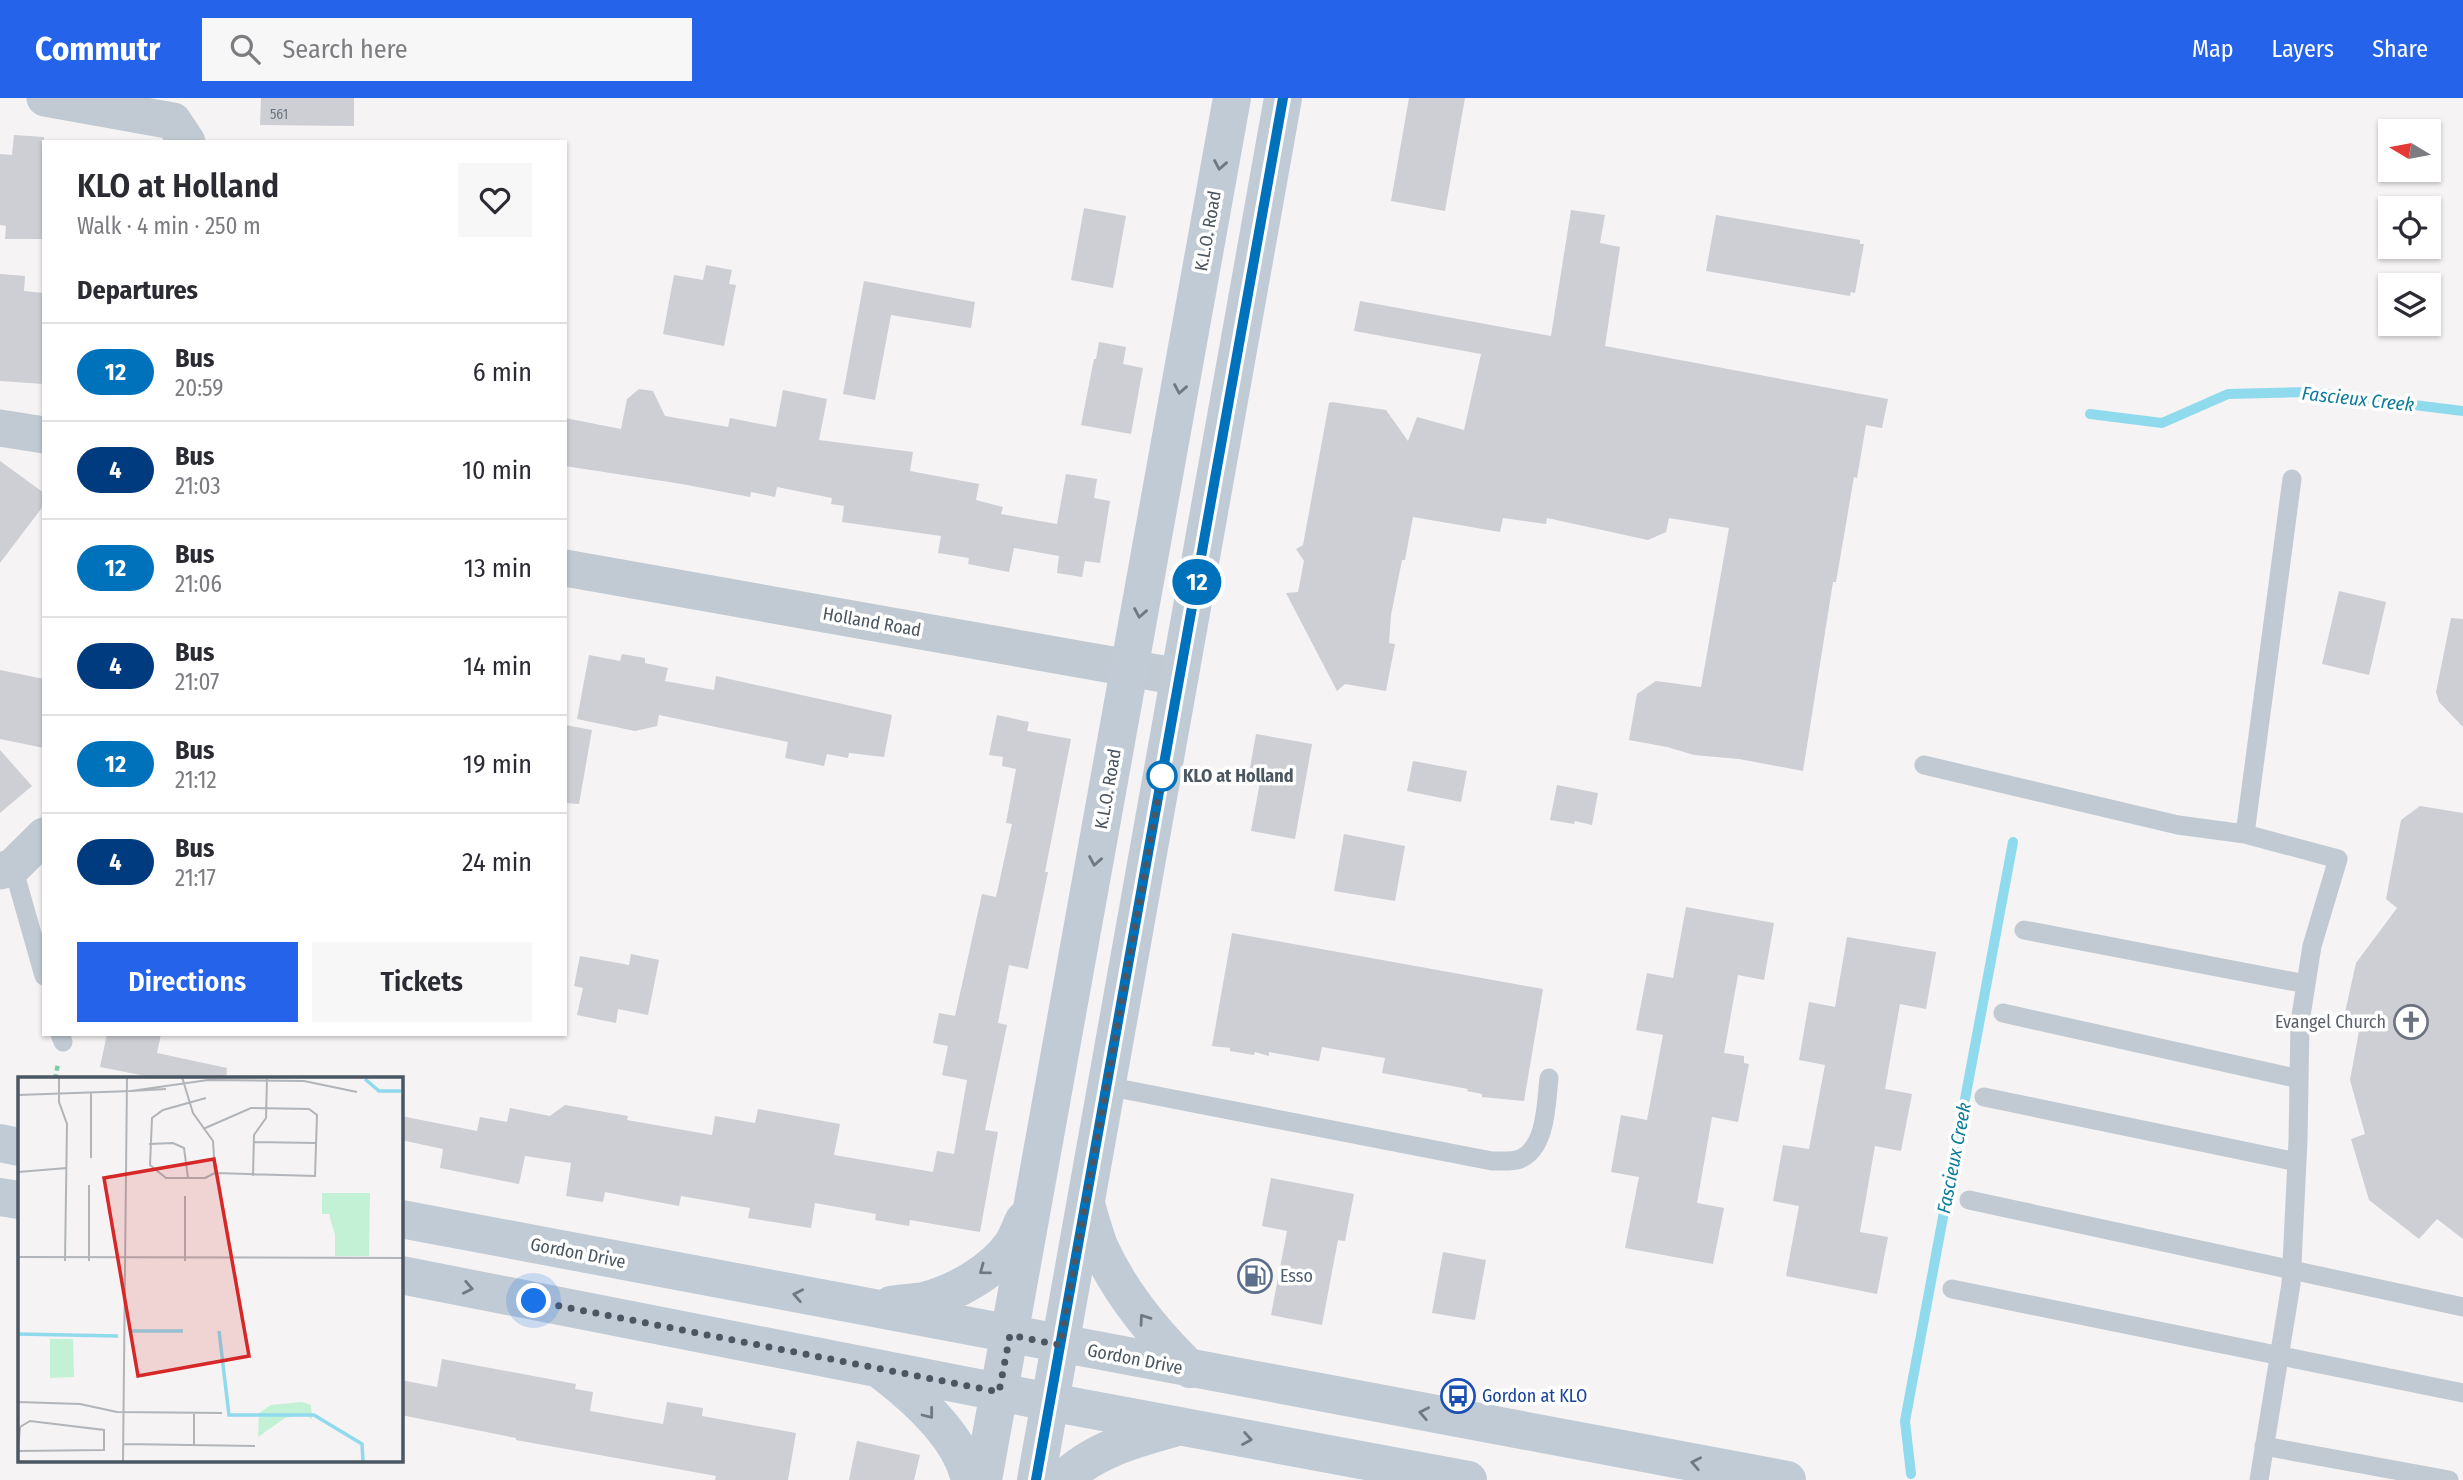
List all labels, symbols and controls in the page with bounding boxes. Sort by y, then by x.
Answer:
search box [202,18,692,81]
text: Commutr [35,29,160,69]
icon: search [226,30,264,68]
text: Search here [282,34,408,65]
text: Map [2192,35,2234,63]
text: Layers [2272,35,2334,63]
text: Share [2372,35,2428,63]
house number: 561 [270,106,288,123]
north arrow [2378,119,2441,182]
map controls [2378,119,2441,336]
one-way arrow [1213,159,1228,171]
button: heart [458,163,532,237]
text: KLO at Holland [77,166,279,206]
street label: K.L.O. Road [1190,189,1226,273]
button: locate [2378,196,2441,259]
text: Walk · 4 min · 250 m [77,212,261,240]
button: layers [2378,273,2441,336]
text: Departures [77,275,198,306]
text: Bus [175,343,214,374]
text: 6 min [473,357,532,388]
text: 12 [105,358,126,386]
text: 20:59 [175,374,223,402]
water label: Fascieux Creek [2301,382,2415,416]
one-way arrow [1173,383,1188,395]
text: Bus [175,441,214,472]
text: 10 min [462,455,532,486]
text: 4 [109,456,122,484]
text: 21:03 [175,472,221,500]
text: Bus [175,539,214,570]
text: 13 min [464,553,532,584]
text: 12 [105,554,126,582]
line badge: 12 [1166,559,1228,605]
text: 12 [1186,568,1208,596]
text: 21:06 [175,570,222,598]
street label: Holland Road [821,603,923,641]
one-way arrow [1133,607,1148,619]
text: Bus [175,637,214,668]
text: 14 min [463,651,532,682]
text: 4 [109,652,122,680]
text: 21:07 [175,668,219,696]
text: Bus [175,735,214,766]
street label: K.L.O. Road [1090,747,1126,831]
text: 19 min [463,749,532,780]
text: 12 [105,750,126,778]
marker: KLO at Holland [1147,761,1177,791]
place label: KLO at Holland [1183,765,1294,787]
text: 21:12 [175,766,217,794]
text: Bus [175,833,214,864]
text: 24 min [462,847,532,878]
text: 4 [109,848,122,876]
one-way arrow [1088,855,1103,867]
text: 21:17 [175,864,216,892]
button: Directions [77,942,298,1022]
button: Tickets [312,942,532,1022]
church icon: Evangel Church [2392,1003,2430,1041]
place label: Evangel Church [2275,1011,2386,1033]
inset map [18,1077,402,1462]
water label: Fascieux Creek [1932,1101,1976,1215]
street label: Gordon Drive [529,1233,628,1273]
fuel station icon: Esso [1236,1257,1274,1295]
one-way arrow [979,1262,991,1275]
place label: Esso [1280,1265,1313,1287]
one-way arrow [462,1280,474,1295]
your location [516,1283,551,1318]
one-way arrow [792,1288,804,1303]
one-way arrow [1140,1314,1152,1327]
street label: Gordon Drive [1086,1339,1185,1379]
bus stop icon: Gordon at KLO [1439,1377,1477,1415]
place label: Gordon at KLO [1482,1385,1587,1407]
one-way arrow [921,1406,934,1418]
one-way arrow [1418,1406,1430,1421]
one-way arrow [1241,1431,1252,1446]
one-way arrow [1690,1456,1702,1471]

